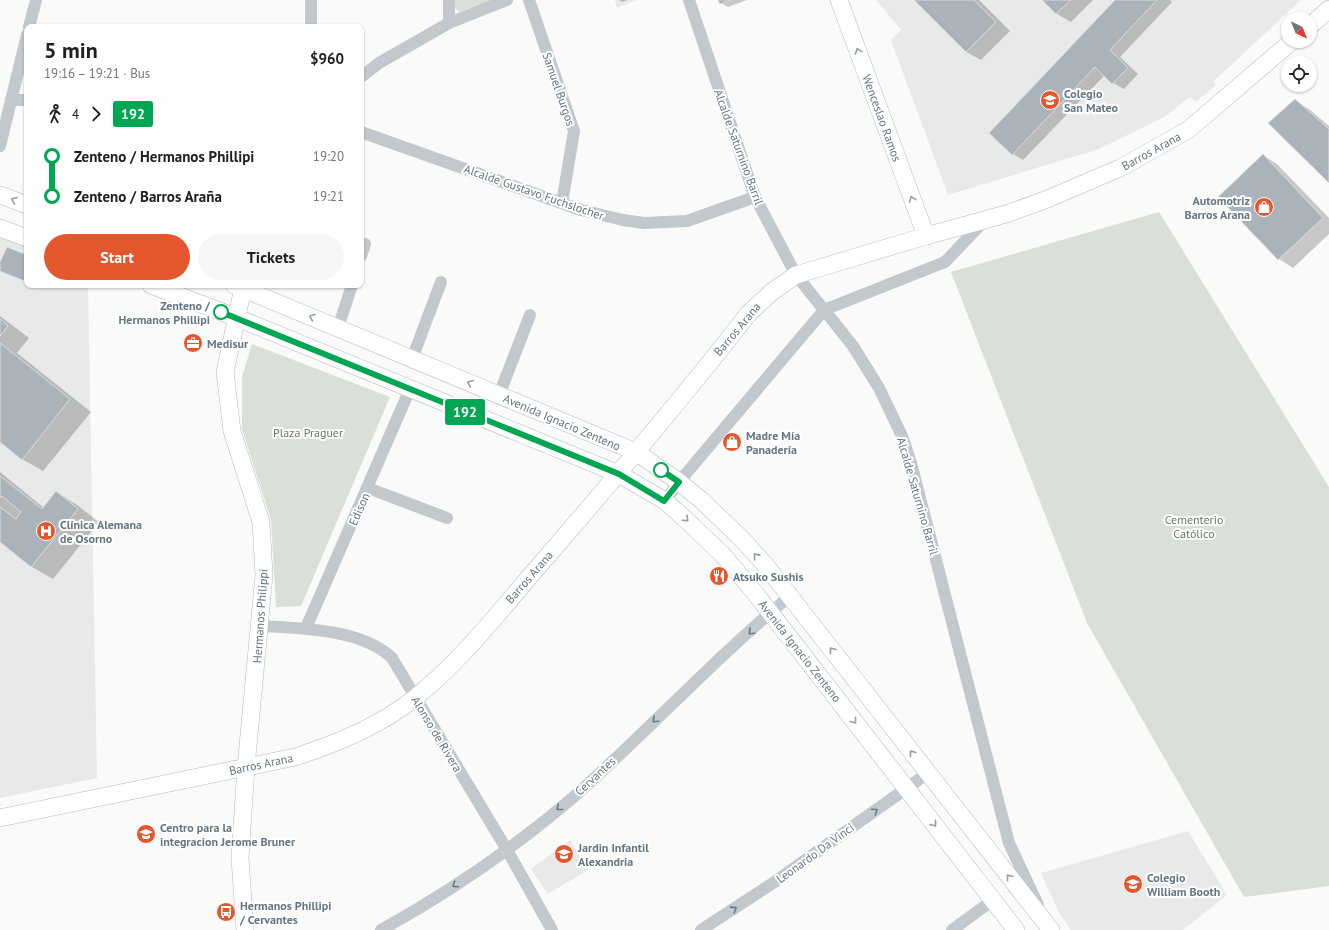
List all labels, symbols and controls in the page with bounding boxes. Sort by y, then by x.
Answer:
north arrow [1281,12,1317,48]
map controls [1281,12,1317,92]
text: 5 min [44,36,98,64]
one-way arrow [854,47,862,54]
text: $960 [310,49,344,68]
street label: Samuel Burgos [539,50,579,128]
button: locate [1281,56,1317,92]
text: 19:16 – 19:21 · Bus [44,65,150,82]
street label: Wenceslao Ramos [859,72,905,164]
place label: Colegio San Mateo [1064,86,1119,115]
street label: Alcalde Saturnino Barril [711,87,767,207]
school or university icon: Colegio San Mateo [1039,89,1061,111]
icon: walk [44,103,66,125]
icon: forward [85,103,107,125]
text: 192 [121,105,145,123]
text: 4 [72,106,79,123]
street label: Barros Arana [1119,129,1183,173]
text: Zenteno / Hermanos Phillipi [74,147,254,166]
text: 19:20 [313,148,344,165]
street label: Alcalde Gustavo Fuchslocher [462,161,606,223]
text: Zenteno / Barros Araña [74,187,222,206]
text: 19:21 [313,188,344,205]
place label: Automotriz Barros Arana [1185,193,1250,222]
one-way arrow [10,196,17,204]
one-way arrow [909,196,917,203]
shop icon: Automotriz Barros Arana [1253,196,1275,218]
button: Start [44,234,190,280]
button: Tickets [198,234,344,280]
place label: Zenteno / Hermanos Phillipi [119,298,211,327]
street label: Barros Arana [710,299,764,359]
marker: Zenteno / Hermanos Phillipi [213,304,229,320]
one-way arrow [308,314,316,322]
office icon: Medisur [182,332,204,354]
place label: Medisur [207,336,249,351]
one-way arrow [467,380,474,388]
street label: Avenida Ignacio Zenteno [501,391,623,453]
line badge: 192 [442,399,488,425]
text: 192 [453,403,477,421]
park label: Plaza Praguer [273,425,343,440]
place label: Madre Mía Panadería [746,428,800,457]
shop icon: Madre Mía Panadería [721,431,743,453]
street label: Alcalde Saturnino Barril [894,435,942,557]
unlabelled marker [653,462,669,478]
street label: Edison [345,490,373,528]
park label: Cementerio Católico [1165,512,1223,541]
one-way arrow [681,515,689,522]
place label: Clínica Alemana de Osorno [60,517,142,546]
hospital icon: Clínica Alemana de Osorno [35,520,57,542]
street label: Barros Arana [502,548,556,606]
one-way arrow [754,553,761,560]
restaurant icon: Atsuko Sushis [708,565,730,587]
street label: Hermanos Philippi [249,568,271,664]
place label: Atsuko Sushis [733,569,804,584]
street label: Avenida Ignacio Zenteno [755,597,845,705]
one-way arrow [748,627,755,634]
one-way arrow [830,648,837,655]
street label: Alonso de Rivera [408,693,466,775]
one-way arrow [653,716,660,723]
one-way arrow [850,717,857,724]
street label: Barros Arana [228,750,294,778]
one-way arrow [910,750,917,757]
street label: Cervantes [572,753,618,799]
one-way arrow [557,803,564,810]
one-way arrow [871,808,878,816]
place label: Centro para la integracion Jerome Bruner [160,820,296,849]
street label: Leonardo Da Vinci [773,820,857,886]
one-way arrow [929,820,936,827]
school or university icon: Centro para la integracion Jerome Bruner [135,823,157,845]
place label: Jardin Infantil Alexandria [577,840,649,869]
school or university icon: Jardin Infantil Alexandria [553,843,575,865]
place label: Colegio William Booth [1147,870,1220,899]
school or university icon: Colegio William Booth [1122,873,1144,895]
one-way arrow [1007,875,1014,882]
one-way arrow [452,880,459,888]
place label: Hermanos Phillipi / Cervantes [239,898,331,927]
bus stop icon: Hermanos Phillipi / Cervantes [215,901,237,923]
one-way arrow [730,906,737,914]

